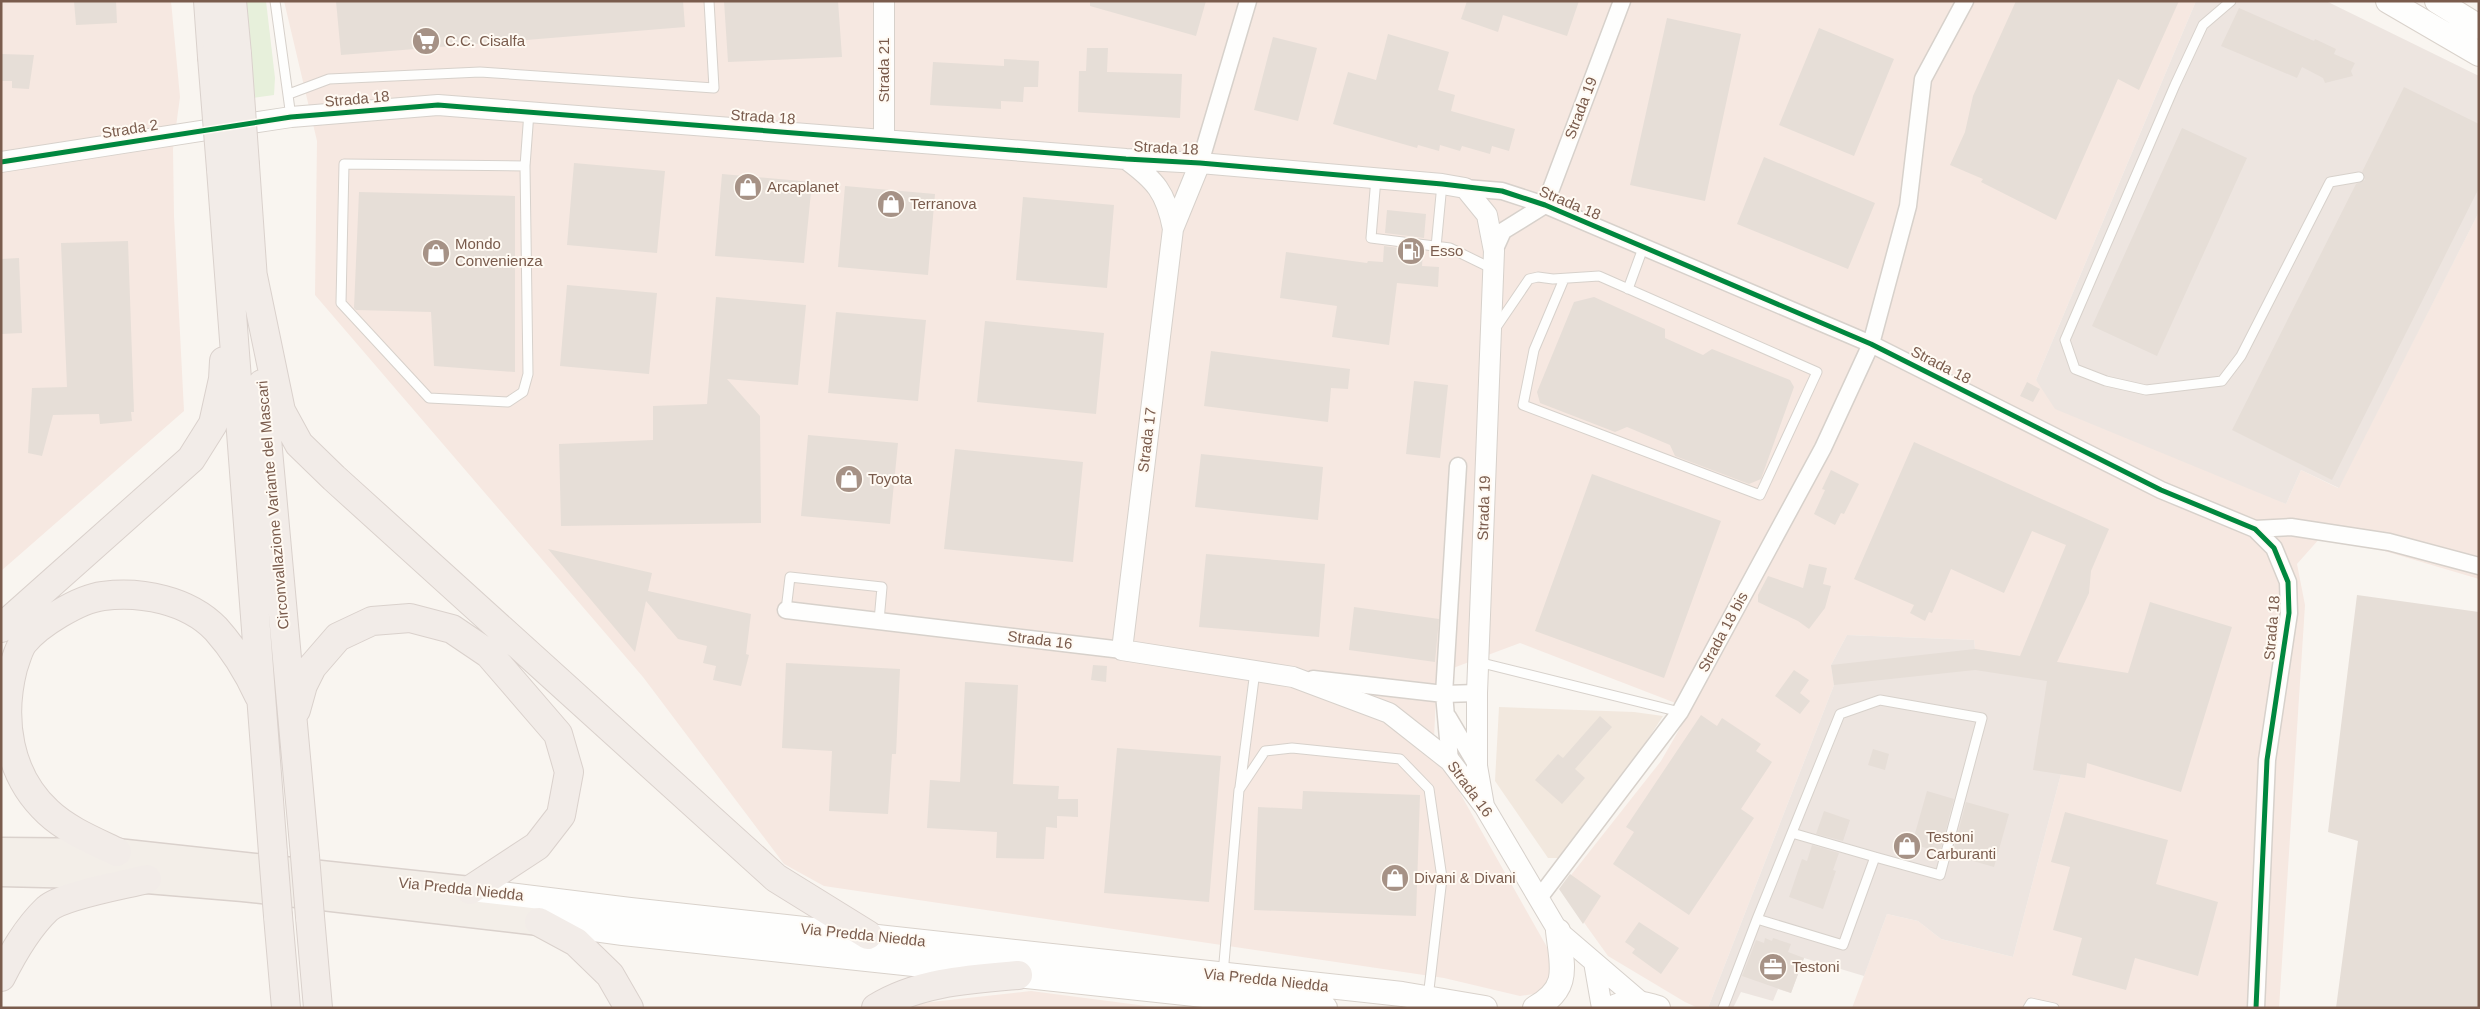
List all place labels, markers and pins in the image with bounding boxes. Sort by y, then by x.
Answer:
supermarket icon: C.C. Cisalfa [411,26,441,56]
place label: C.C. Cisalfa [445,32,526,49]
shop icon: Arcaplanet [733,172,763,202]
place label: Arcaplanet [767,178,840,195]
shop icon: Terranova [876,189,906,219]
place label: Terranova [910,195,977,212]
place label: Mondo Convenienza [455,235,543,269]
fuel station icon: Esso [1396,236,1426,266]
shop icon: Mondo Convenienza [421,238,451,268]
place label: Esso [1430,242,1463,259]
shop icon: Toyota [834,464,864,494]
place label: Toyota [868,470,913,487]
place label: Testoni Carburanti [1926,828,1996,862]
shop icon: Testoni Carburanti [1892,831,1922,861]
shop icon: Divani & Divani [1380,863,1410,893]
place label: Divani & Divani [1414,869,1516,886]
office icon: Testoni [1758,952,1788,982]
place label: Testoni [1792,958,1840,975]

